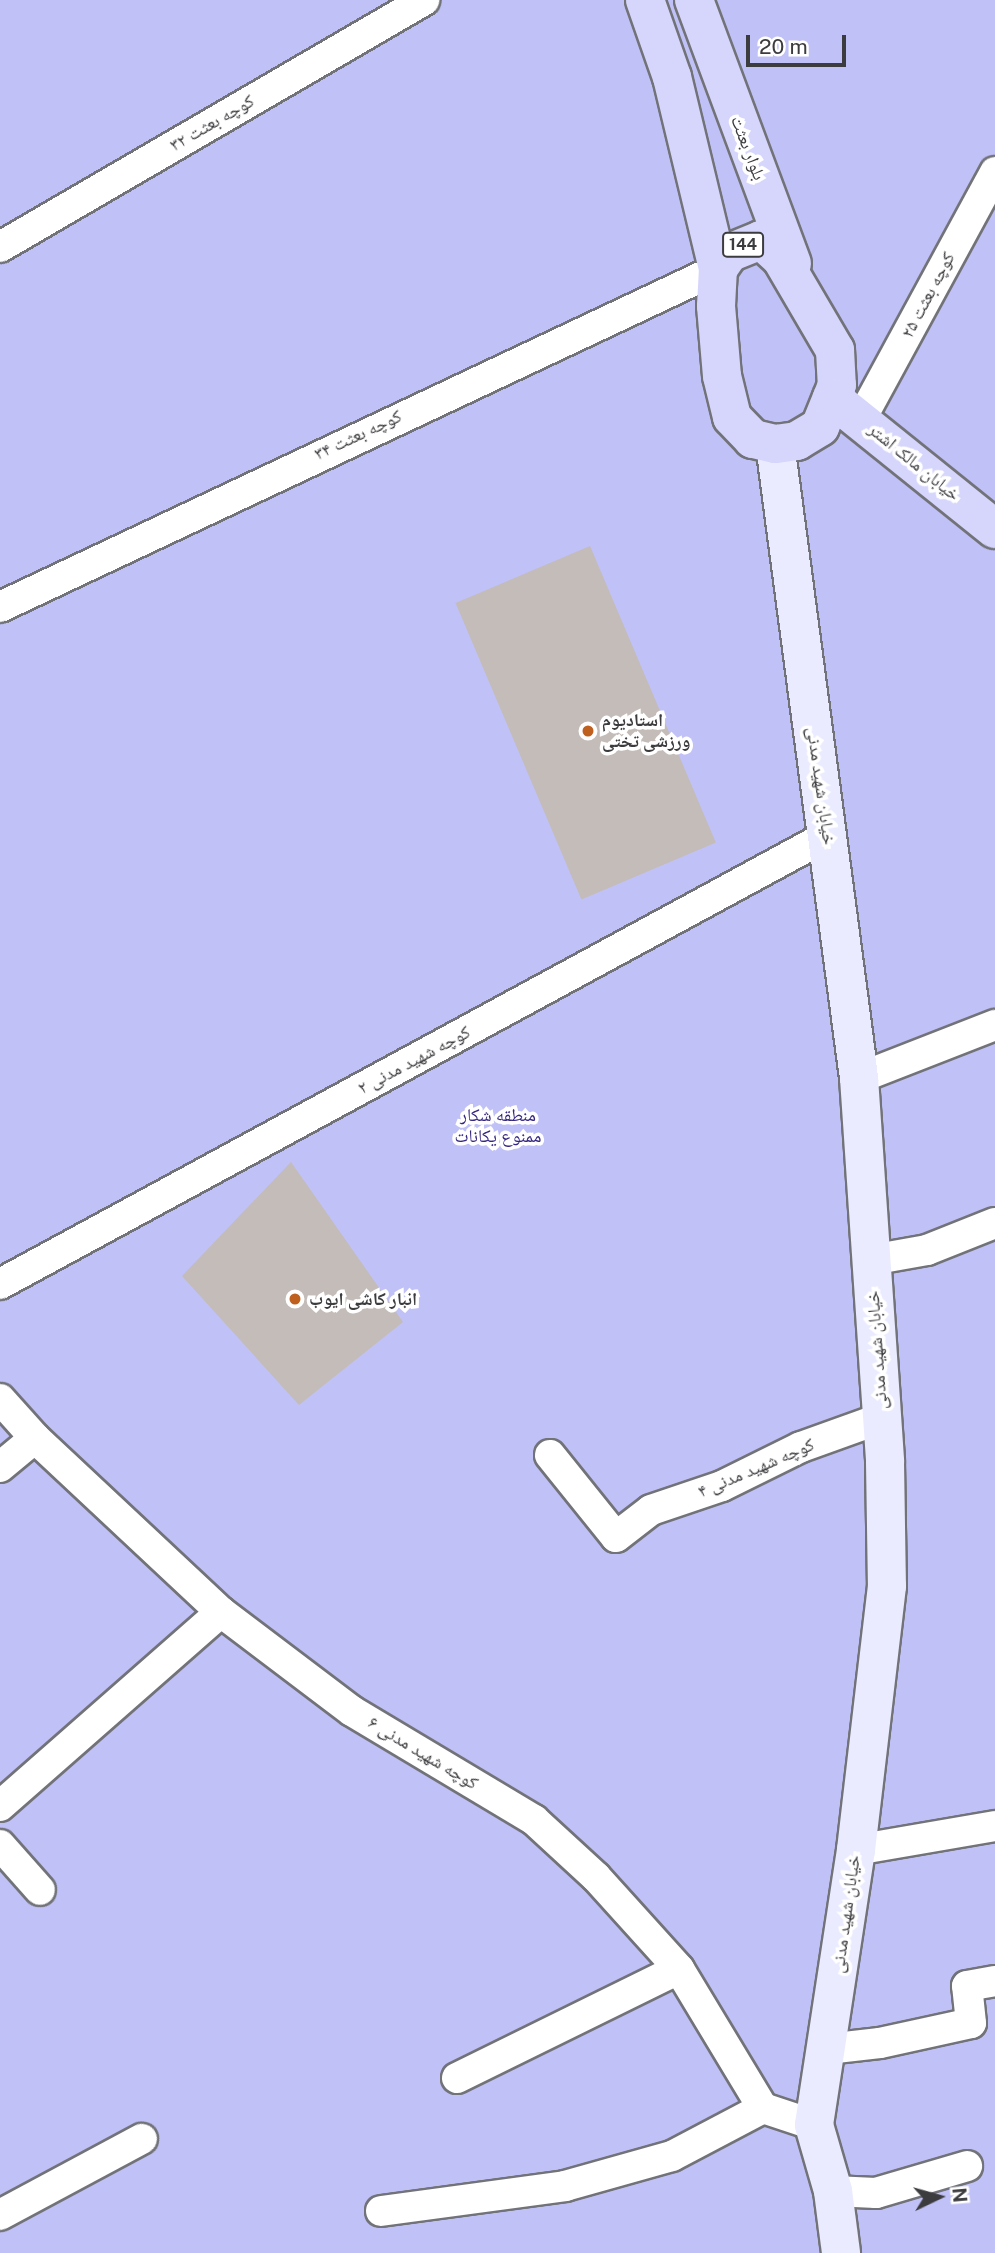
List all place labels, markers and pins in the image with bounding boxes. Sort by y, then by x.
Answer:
place label: استادیوم ورزشی تختی [602,710,690,752]
marker: استادیوم ورزشی تختی [580,723,596,739]
place label: انبار کاشی ایوب [309,1288,417,1310]
marker: انبار کاشی ایوب [287,1291,303,1307]

